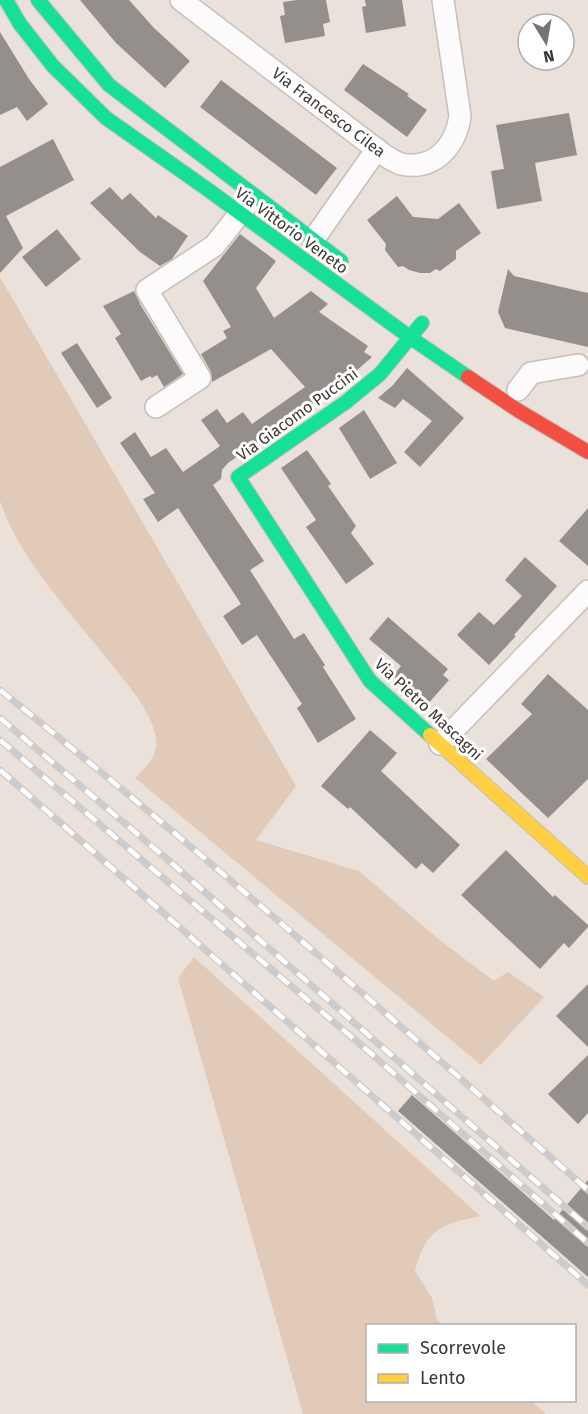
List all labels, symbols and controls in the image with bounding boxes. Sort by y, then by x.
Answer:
north arrow [516,12,576,72]
text: N [542,46,556,67]
street label: Via Francesco Cilea [268,64,389,161]
street label: Via Vittorio Veneto [232,183,352,278]
street label: Via Giacomo Puccini [233,364,362,465]
street label: Via Pietro Mascagni [371,654,487,764]
legend [366,1324,576,1402]
text: Scorrevole [420,1337,506,1359]
text: Lento [420,1367,466,1389]

